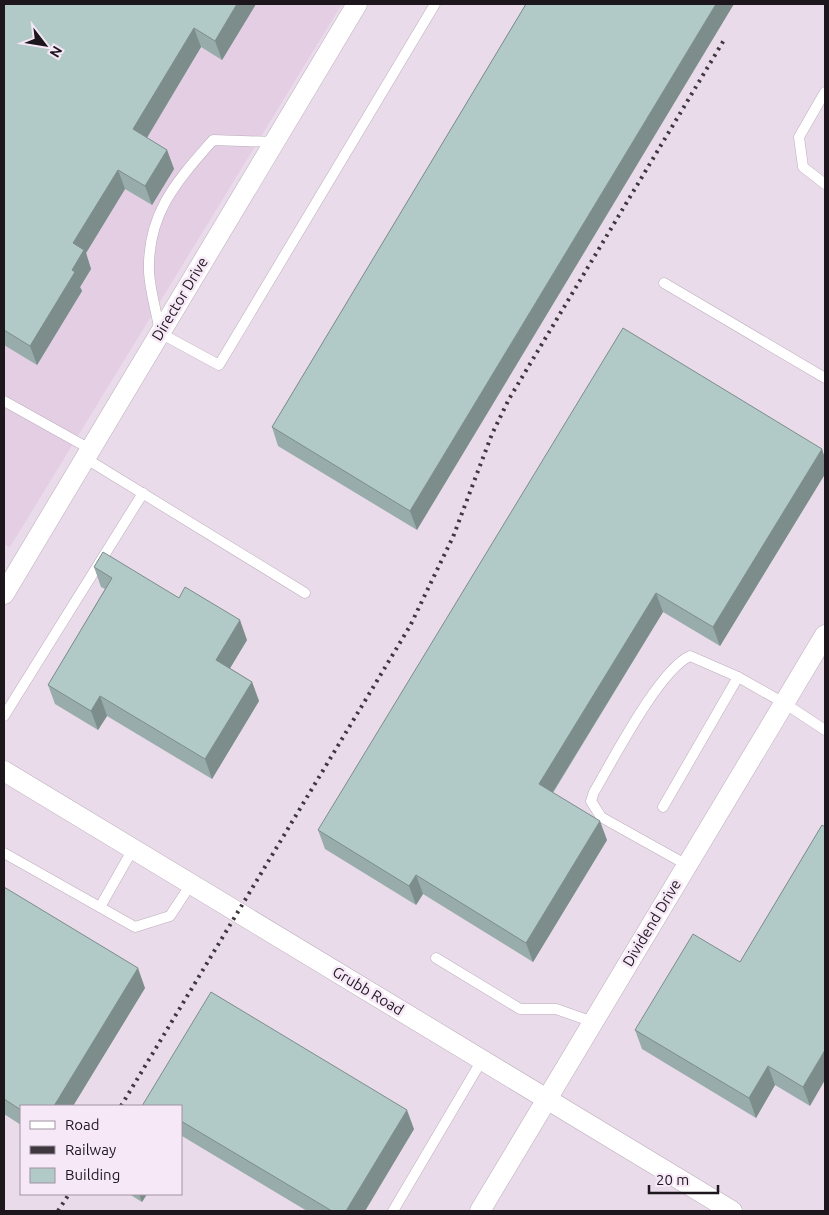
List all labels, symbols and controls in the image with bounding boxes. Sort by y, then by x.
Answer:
north arrow [20,20,70,70]
text: N [47,43,66,60]
street label: Director Drive [148,254,211,344]
street label: Dividend Drive [619,876,684,969]
street label: Grubb Road [330,963,407,1018]
legend [20,1105,182,1195]
text: Road [65,1116,100,1133]
text: Railway [65,1141,116,1158]
scale bar [649,1162,718,1194]
text: Building [65,1166,120,1183]
text: 20 m [656,1171,689,1188]

